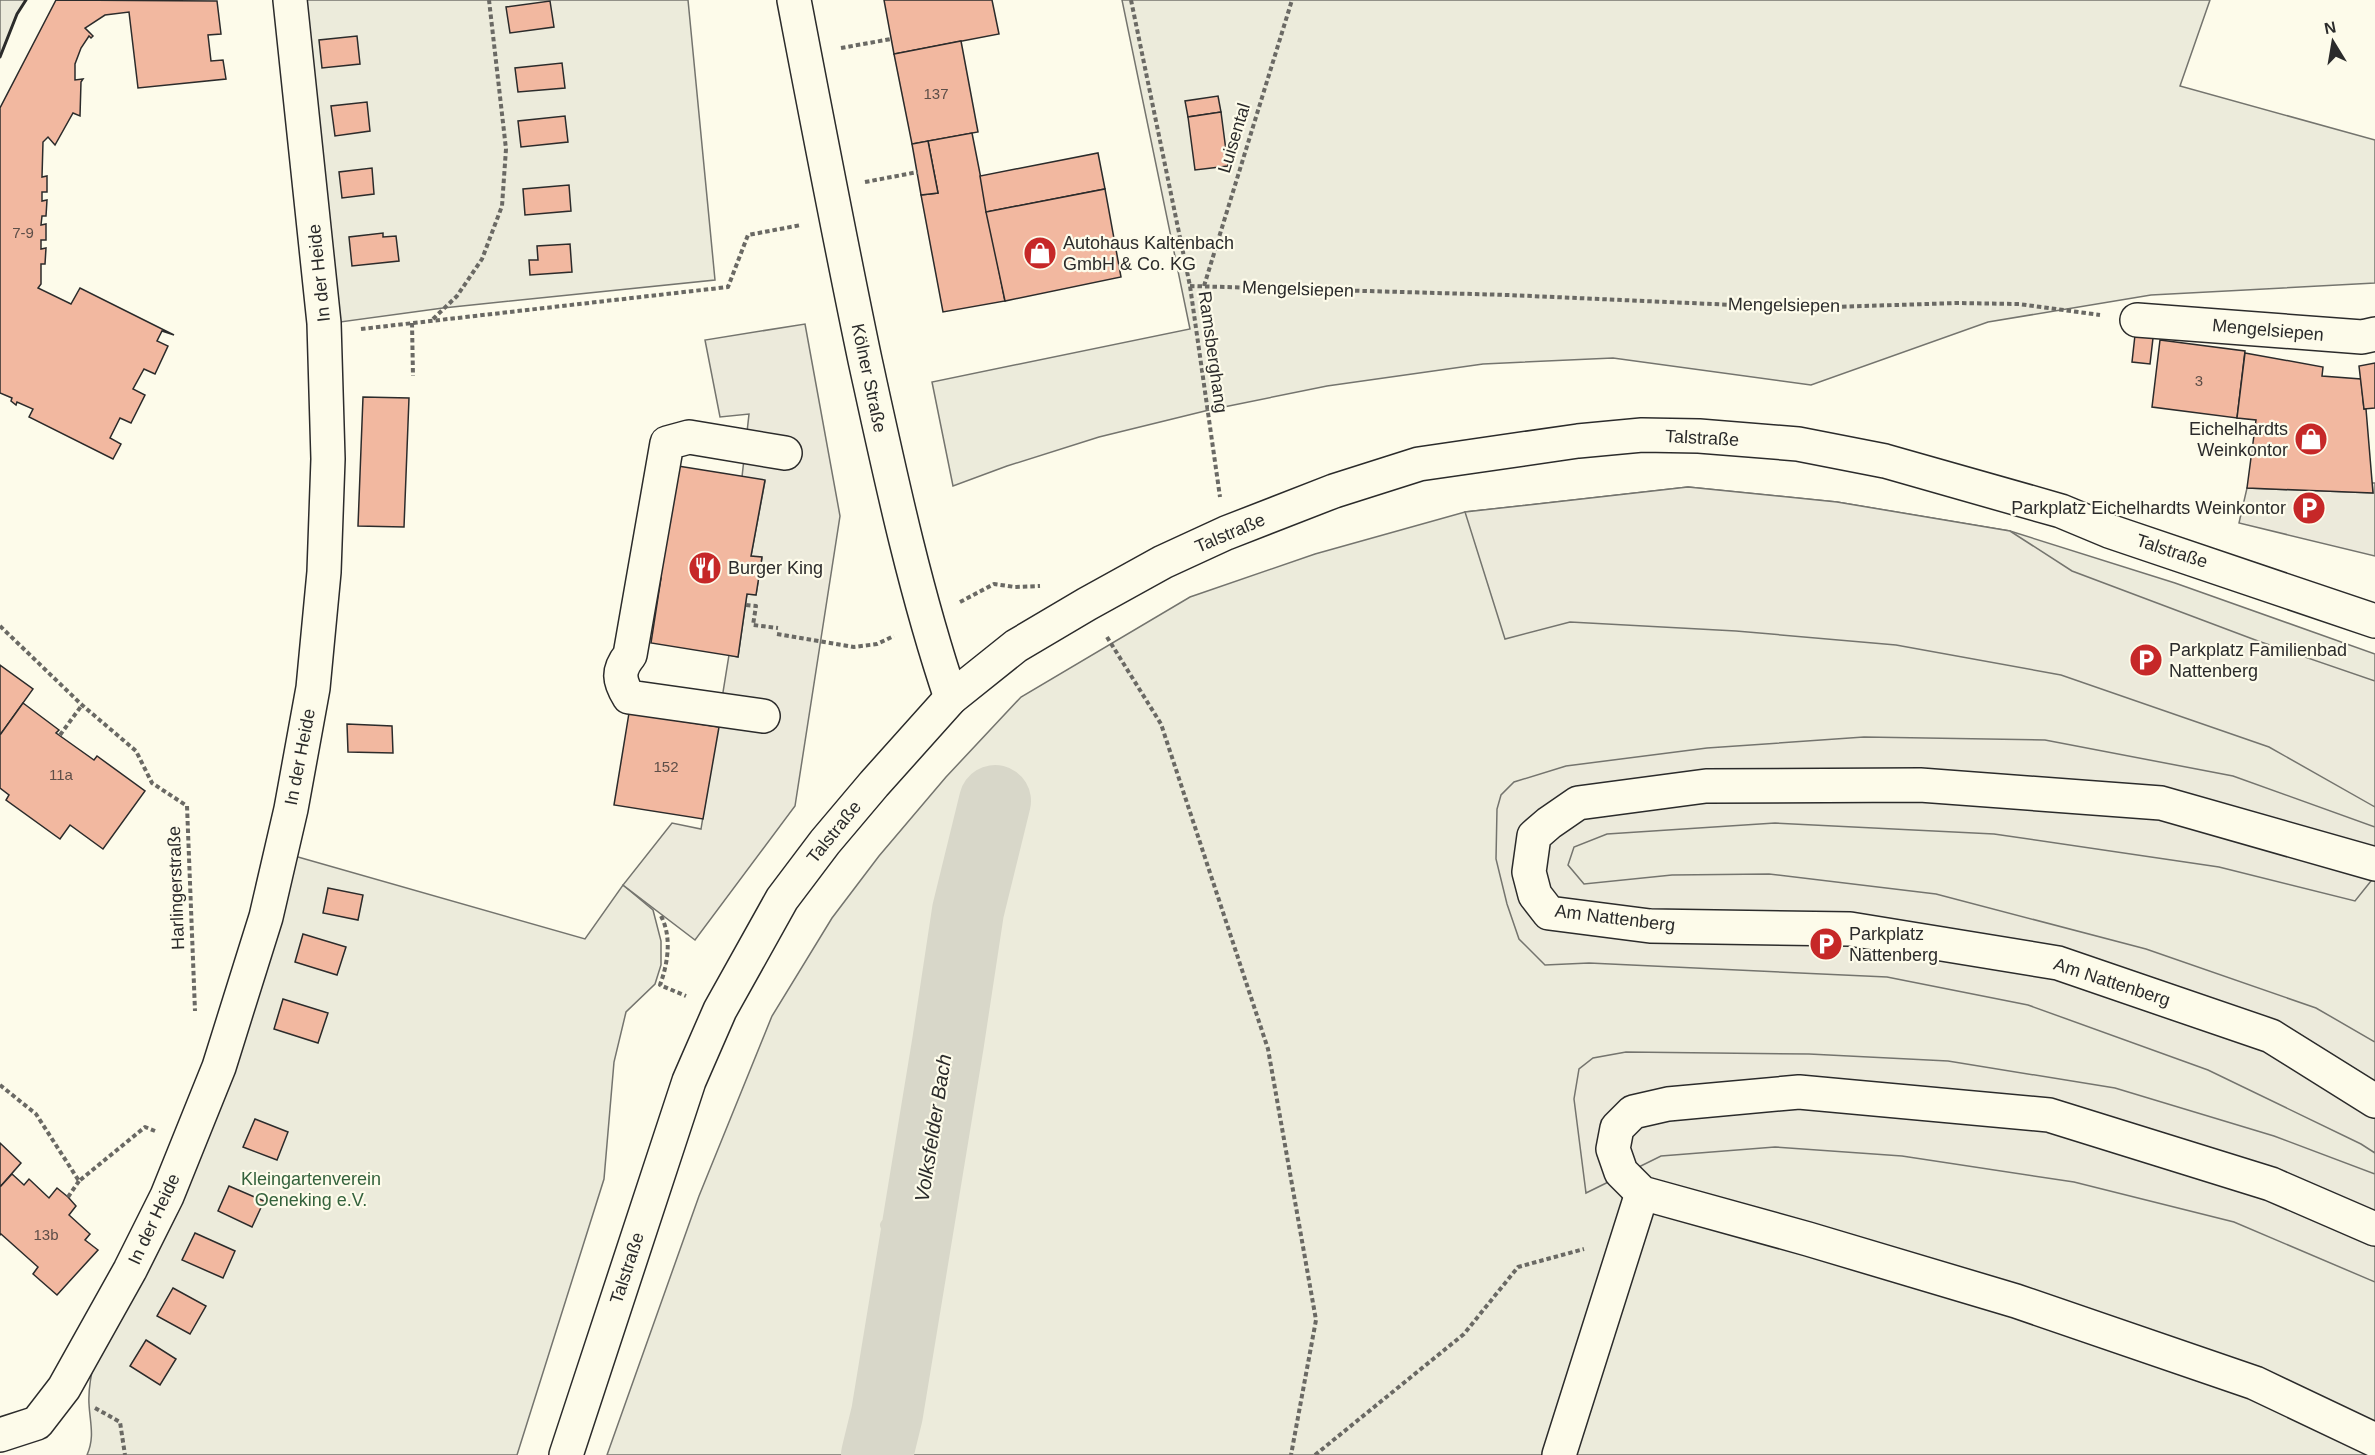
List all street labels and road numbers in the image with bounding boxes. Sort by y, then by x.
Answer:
street label: Luisental [1214,101,1254,175]
street label: In der Heide [304,223,334,323]
street label: Mengelsiepen [1242,277,1354,301]
street label: Ramsberghang [1195,290,1231,414]
street label: Mengelsiepen [1728,294,1840,316]
street label: Mengelsiepen [2211,315,2325,345]
street label: Kölner Straße [848,322,890,434]
street label: Talstraße [1665,426,1739,450]
street label: Talstraße [1192,509,1268,557]
street label: Talstraße [2134,530,2210,572]
street label: In der Heide [281,707,319,807]
street label: Talstraße [803,797,865,867]
street label: Harlingerstraße [164,826,188,950]
street label: Am Nattenberg [1554,901,1676,935]
street label: Am Nattenberg [2051,954,2173,1010]
street label: In der Heide [124,1170,184,1268]
street label: Talstraße [606,1230,648,1306]

